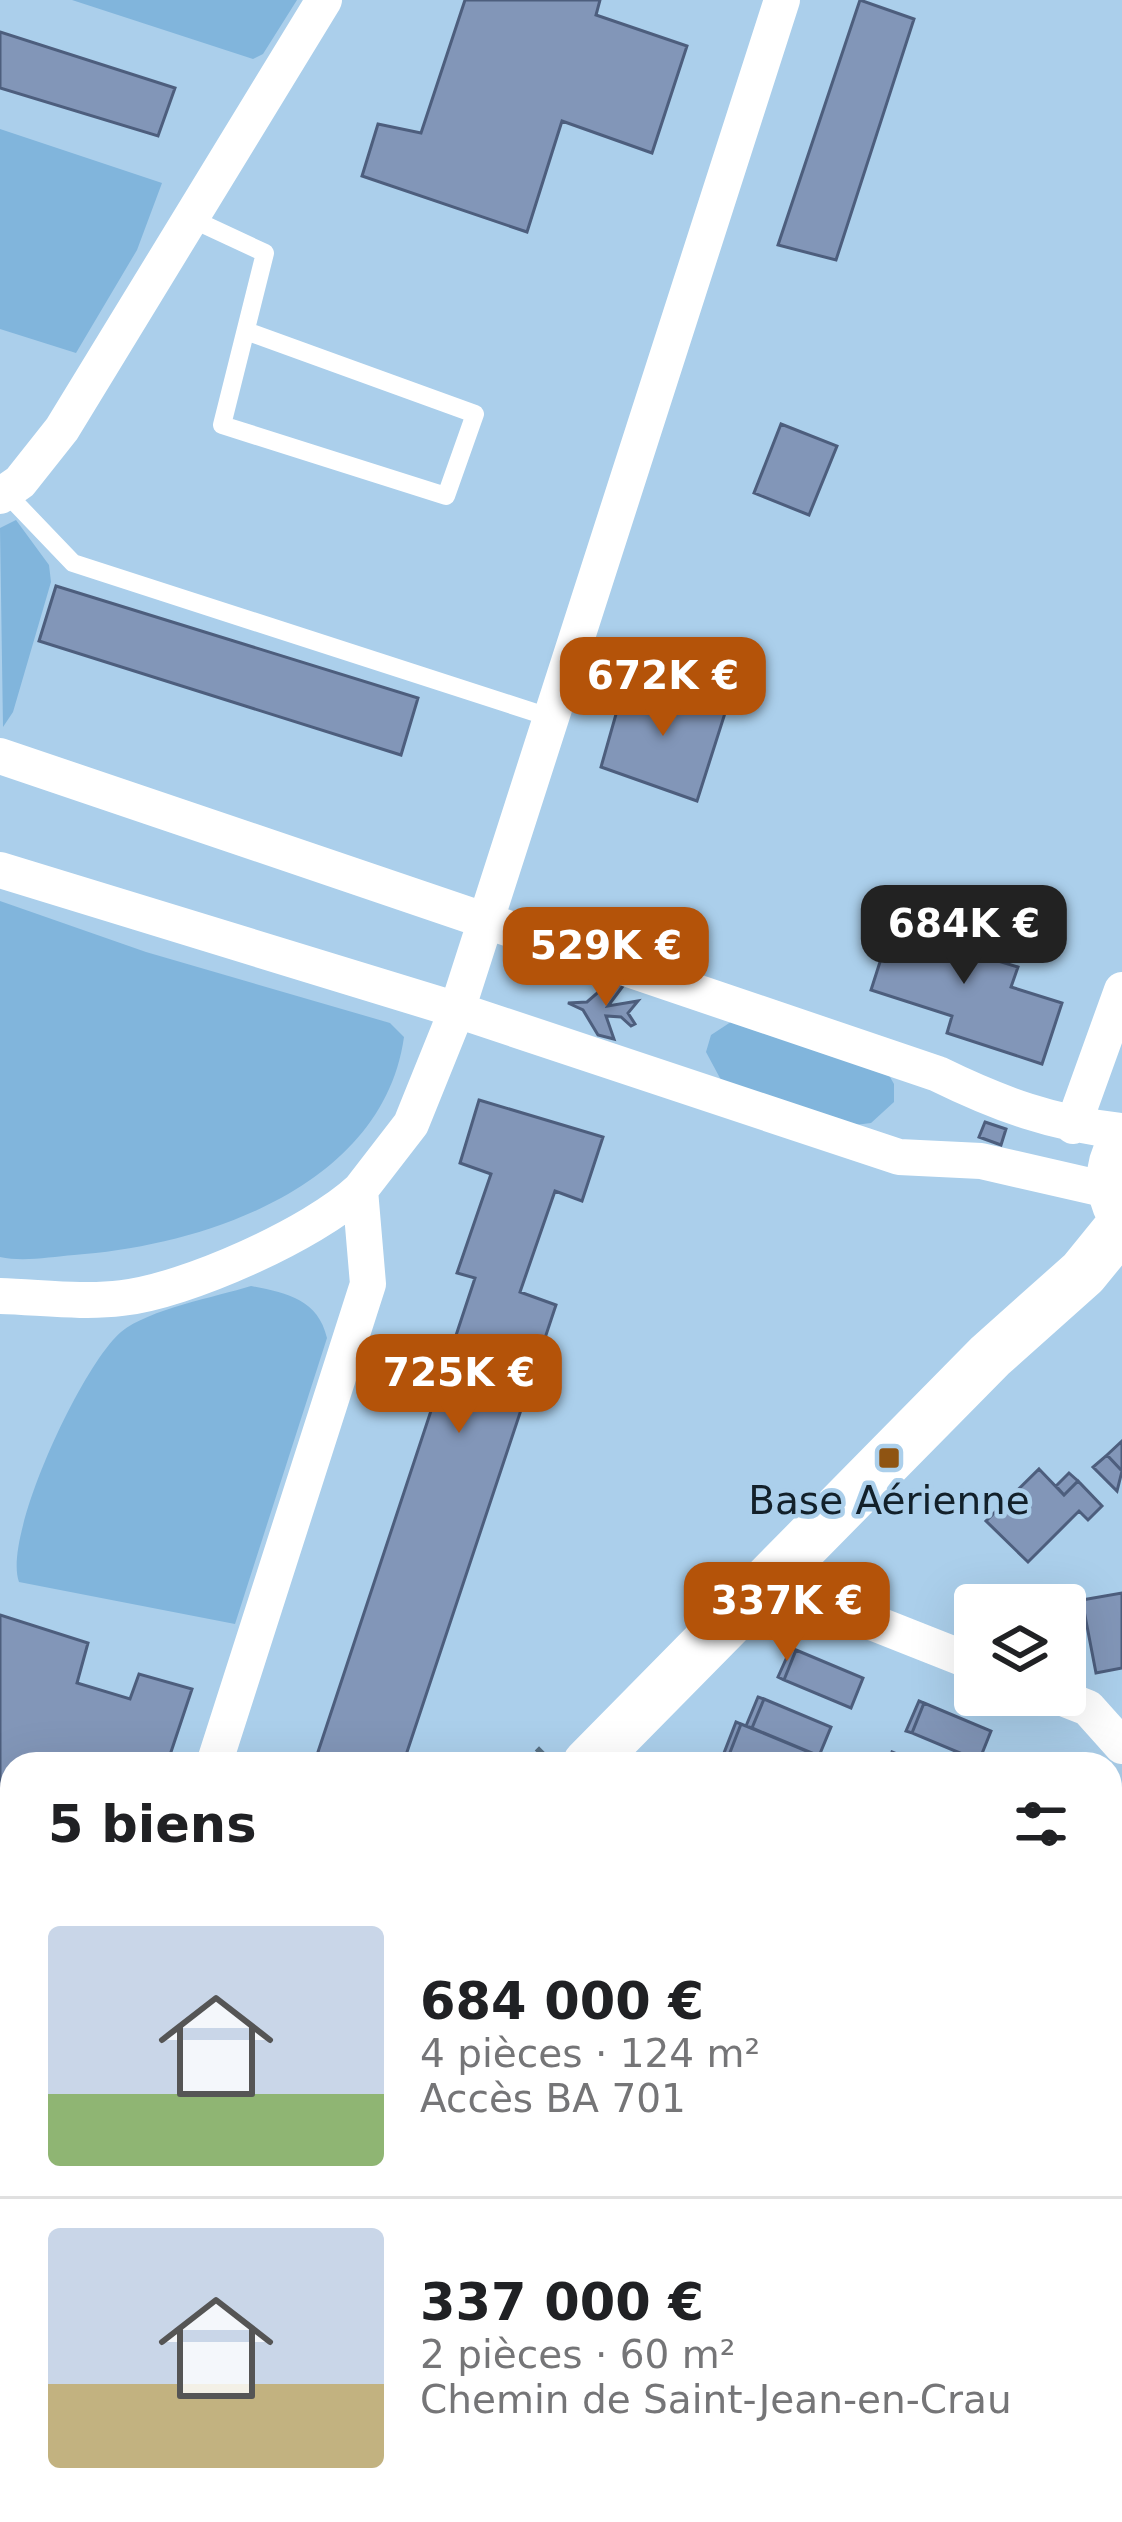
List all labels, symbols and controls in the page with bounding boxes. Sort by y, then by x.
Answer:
pin: 672K € [565,637,761,739]
text: 672K € [587,653,739,698]
pin: 684K € [866,885,1062,987]
text: 684K € [888,901,1040,946]
pin: 529K € [508,907,704,1009]
text: 529K € [530,923,682,968]
pin: 725K € [361,1334,557,1436]
text: 725K € [383,1350,535,1395]
marker: Base Aérienne [876,1445,902,1471]
place label: Base Aérienne [748,1478,1030,1523]
pin: 337K € [689,1562,885,1664]
text: 337K € [711,1578,863,1623]
map controls [954,1584,1086,1716]
button: layers [954,1584,1086,1716]
icon: filters [1008,1791,1074,1857]
text: 5 biens [48,1795,256,1854]
text: 684 000 € [420,1972,704,2031]
icon: home [144,1974,288,2118]
text: 4 pièces · 124 m² [420,2031,760,2076]
text: Accès BA 701 [420,2076,686,2121]
text: 337 000 € [420,2273,704,2332]
icon: home [144,2276,288,2420]
text: 2 pièces · 60 m² [420,2332,735,2377]
text: Chemin de Saint-Jean-en-Crau [420,2377,1012,2422]

